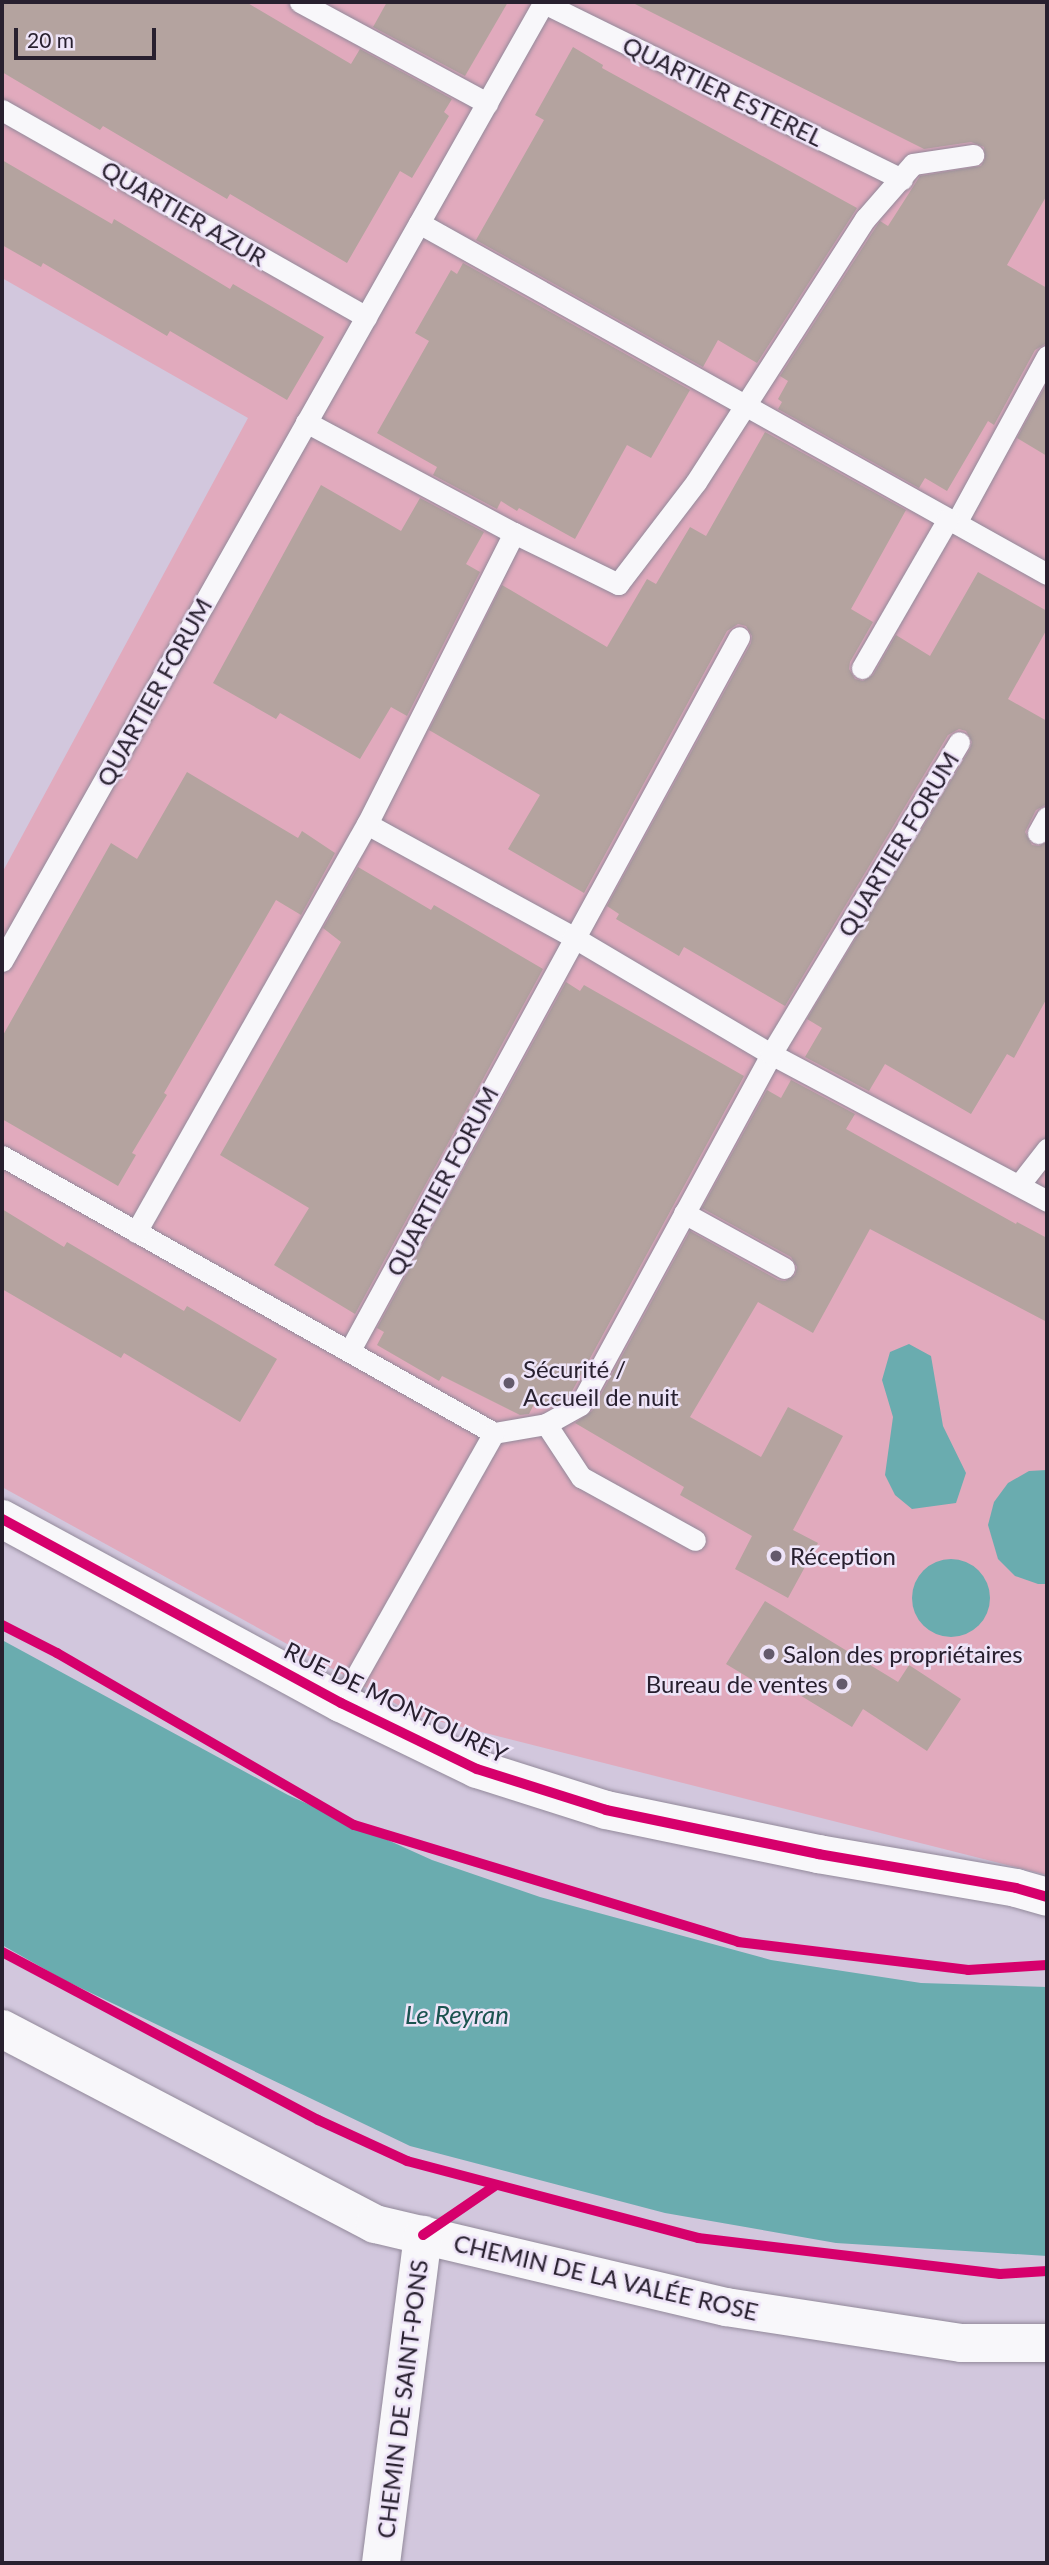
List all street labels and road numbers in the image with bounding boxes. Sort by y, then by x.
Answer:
street label: QUARTIER ESTEREL [618,30,828,152]
street label: QUARTIER AZUR [96,154,272,272]
street label: QUARTIER FORUM [90,593,218,791]
street label: QUARTIER FORUM [831,746,965,942]
street label: QUARTIER FORUM [380,1081,504,1281]
street label: RUE DE MONTOUREY [280,1635,512,1769]
street label: CHEMIN DE LA VALÉE ROSE [450,2228,762,2326]
street label: CHEMIN DE SAINT-PONS [371,2258,433,2540]

